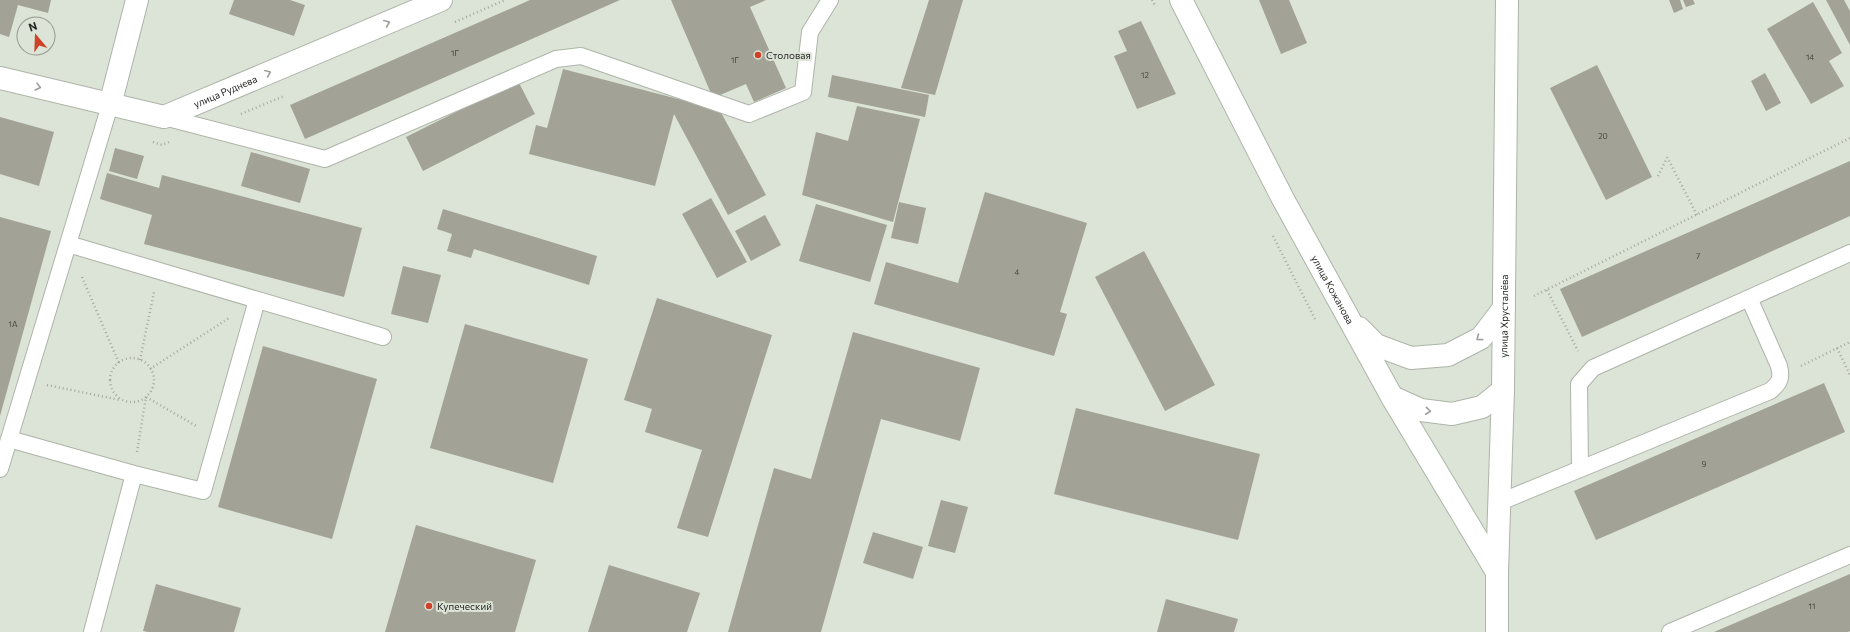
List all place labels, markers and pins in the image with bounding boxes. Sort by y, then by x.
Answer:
place label: Столовая [766,49,811,61]
marker: Столовая [753,50,763,60]
place label: Купеческий [437,600,492,612]
marker: Купеческий [424,601,434,611]

